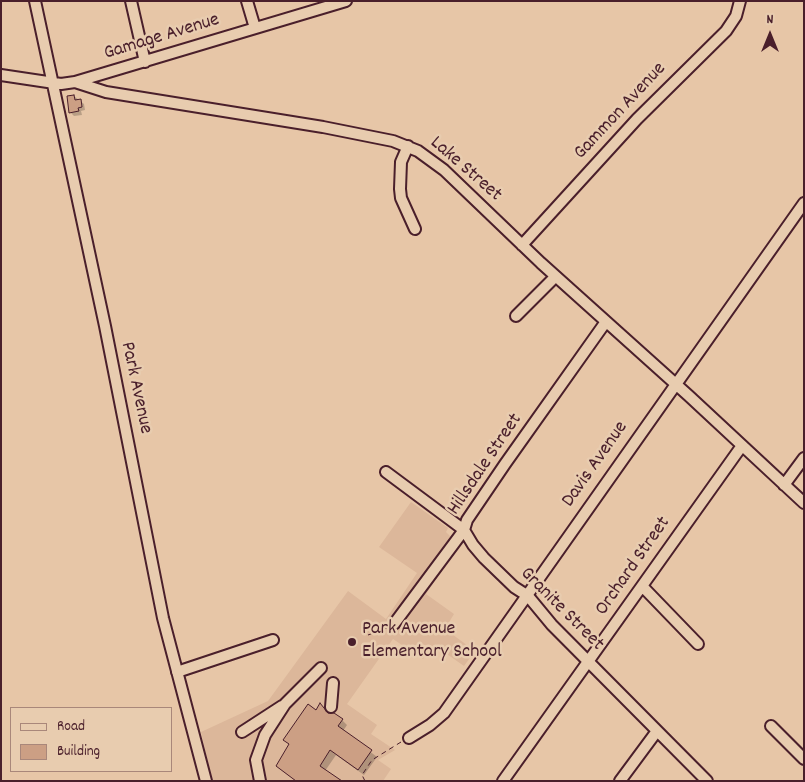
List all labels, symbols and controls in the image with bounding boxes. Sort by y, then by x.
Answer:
street label: Gamage Avenue [101,9,223,67]
north arrow [745,10,795,60]
text: N [767,10,773,30]
street label: Gammon Avenue [570,58,672,166]
street label: Lake Street [424,132,506,208]
street label: Park Avenue [114,340,156,436]
street label: Hillsdale Street [443,410,529,520]
street label: Davis Avenue [558,417,634,513]
street label: Orchard Street [591,513,677,621]
street label: Granite Street [514,563,608,657]
place label: Park Avenue Elementary School [362,618,502,665]
marker: Park Avenue Elementary School [346,636,358,648]
legend [10,707,172,772]
text: Road [57,716,85,738]
text: Building [57,741,100,763]

